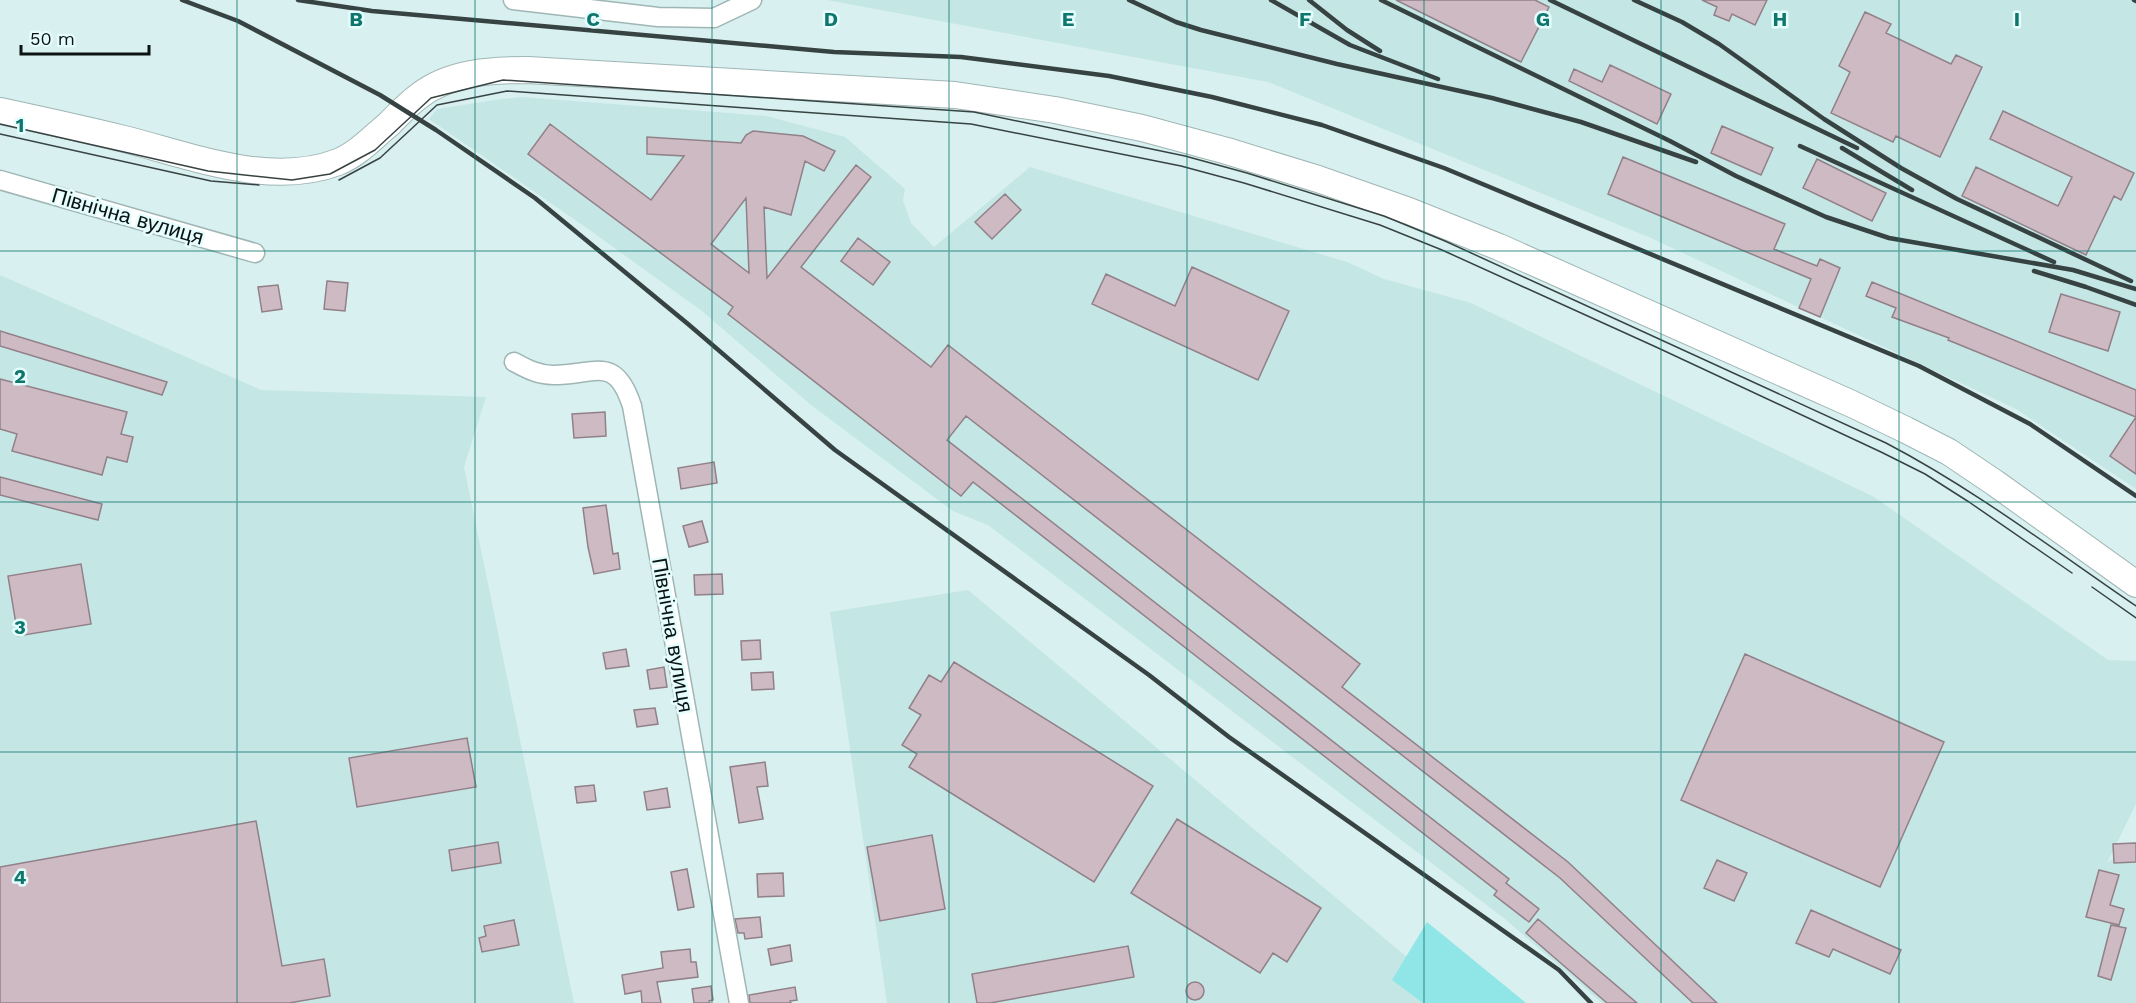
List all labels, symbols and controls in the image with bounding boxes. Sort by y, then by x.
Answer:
text: B [349,7,363,31]
text: C [586,7,600,31]
text: D [824,7,838,31]
text: E [1062,7,1074,31]
text: F [1299,7,1311,31]
text: G [1536,7,1550,31]
text: H [1773,7,1787,31]
text: I [2014,7,2020,31]
scale bar [21,18,148,56]
text: 50 m [30,28,75,49]
text: 1 [16,113,24,137]
street label: Північна вулиця [49,182,207,250]
text: 2 [14,364,26,388]
street label: Північна вулиця [647,556,699,714]
text: 3 [14,615,26,639]
text: 4 [14,865,27,889]

